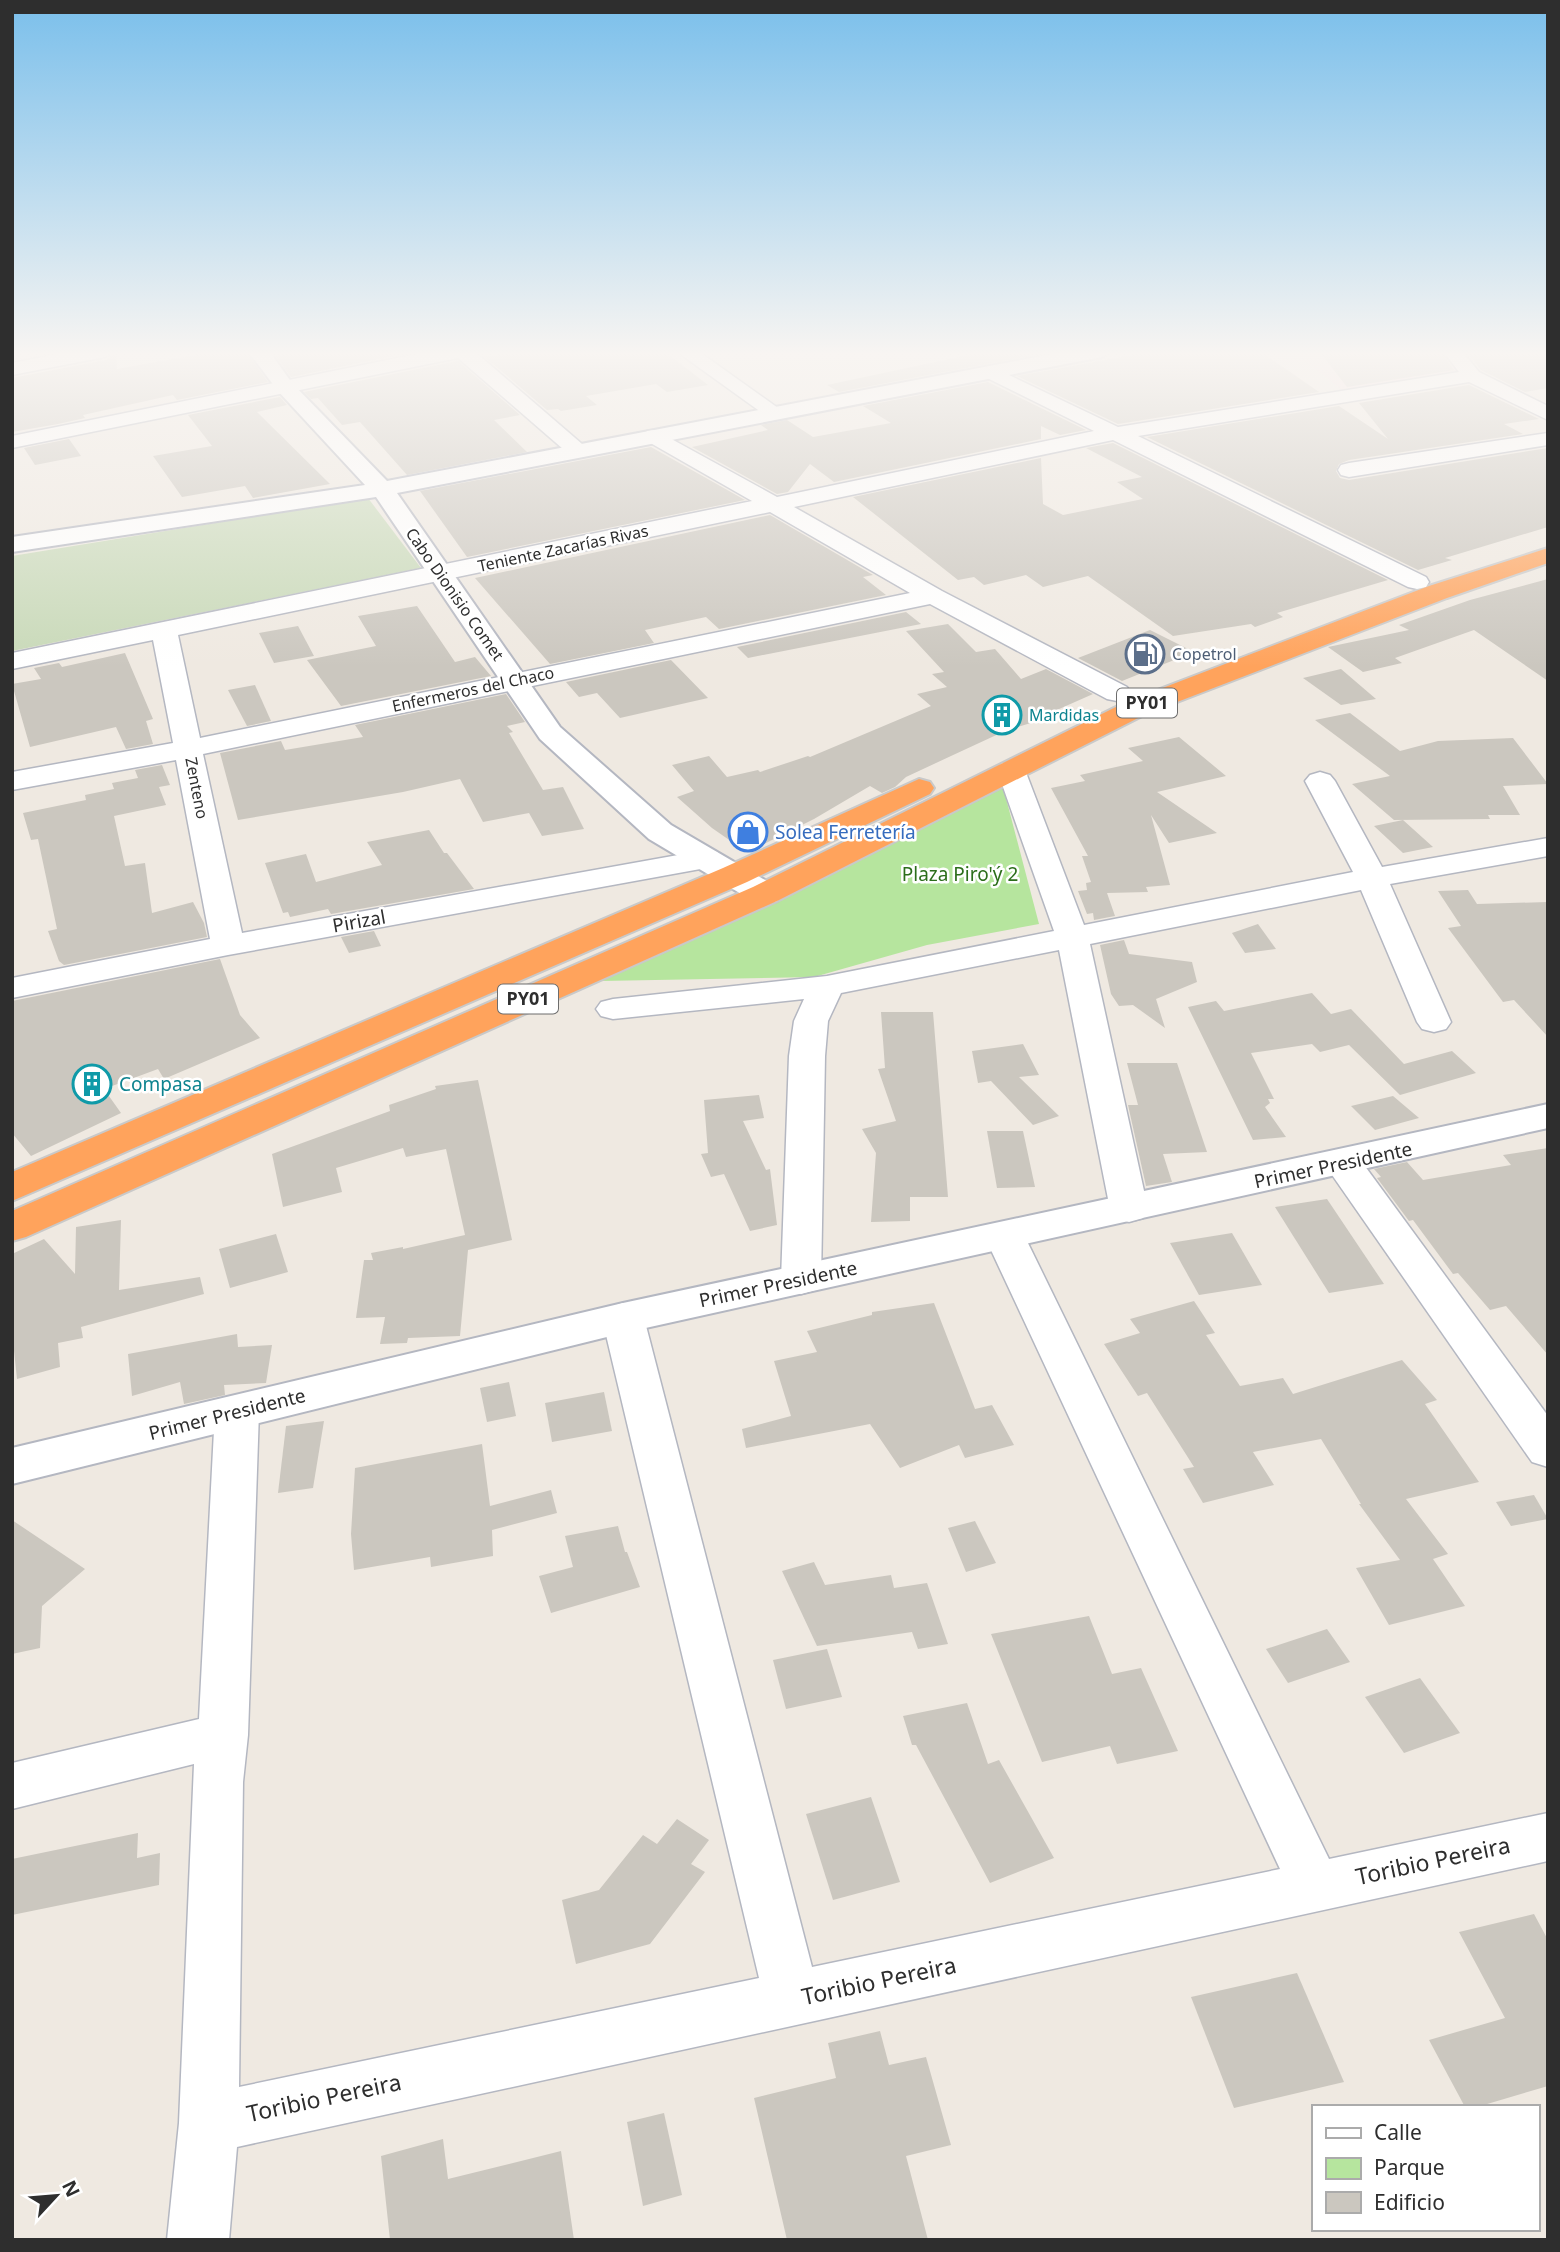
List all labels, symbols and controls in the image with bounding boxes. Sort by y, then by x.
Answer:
street label: Teniente Zacarías Rivas [476,519,650,577]
street label: Cabo Dionisio Comet [401,523,509,665]
fuel station icon: Copetrol [1124,633,1166,675]
place label: Copetrol [1172,643,1237,665]
street label: Enfermeros del Chaco [390,661,556,717]
road number: PY01 [1117,688,1177,718]
building icon: Mardidas [981,694,1023,736]
place label: Mardidas [1029,704,1099,726]
street label: Zenteno [180,755,214,821]
shop icon: Solea Ferretería [727,811,769,853]
place label: Solea Ferretería [775,819,916,845]
park label: Plaza Piro'ý 2 [902,861,1018,887]
street label: Pirizal [330,904,388,938]
road number: PY01 [498,984,558,1014]
building icon: Compasa [71,1063,113,1105]
place label: Compasa [119,1071,202,1097]
street label: Primer Presidente [1252,1136,1414,1194]
street label: Primer Presidente [697,1255,859,1313]
street label: Primer Presidente [146,1382,308,1446]
street label: Toribio Pereira [1353,1828,1513,1892]
street label: Toribio Pereira [799,1948,959,2012]
street label: Toribio Pereira [244,2065,404,2129]
legend [1312,2105,1539,2231]
text: Calle [1374,2118,1422,2146]
text: Parque [1374,2153,1444,2181]
north arrow [21,2161,91,2231]
text: N [56,2176,86,2201]
text: Edificio [1374,2188,1445,2216]

